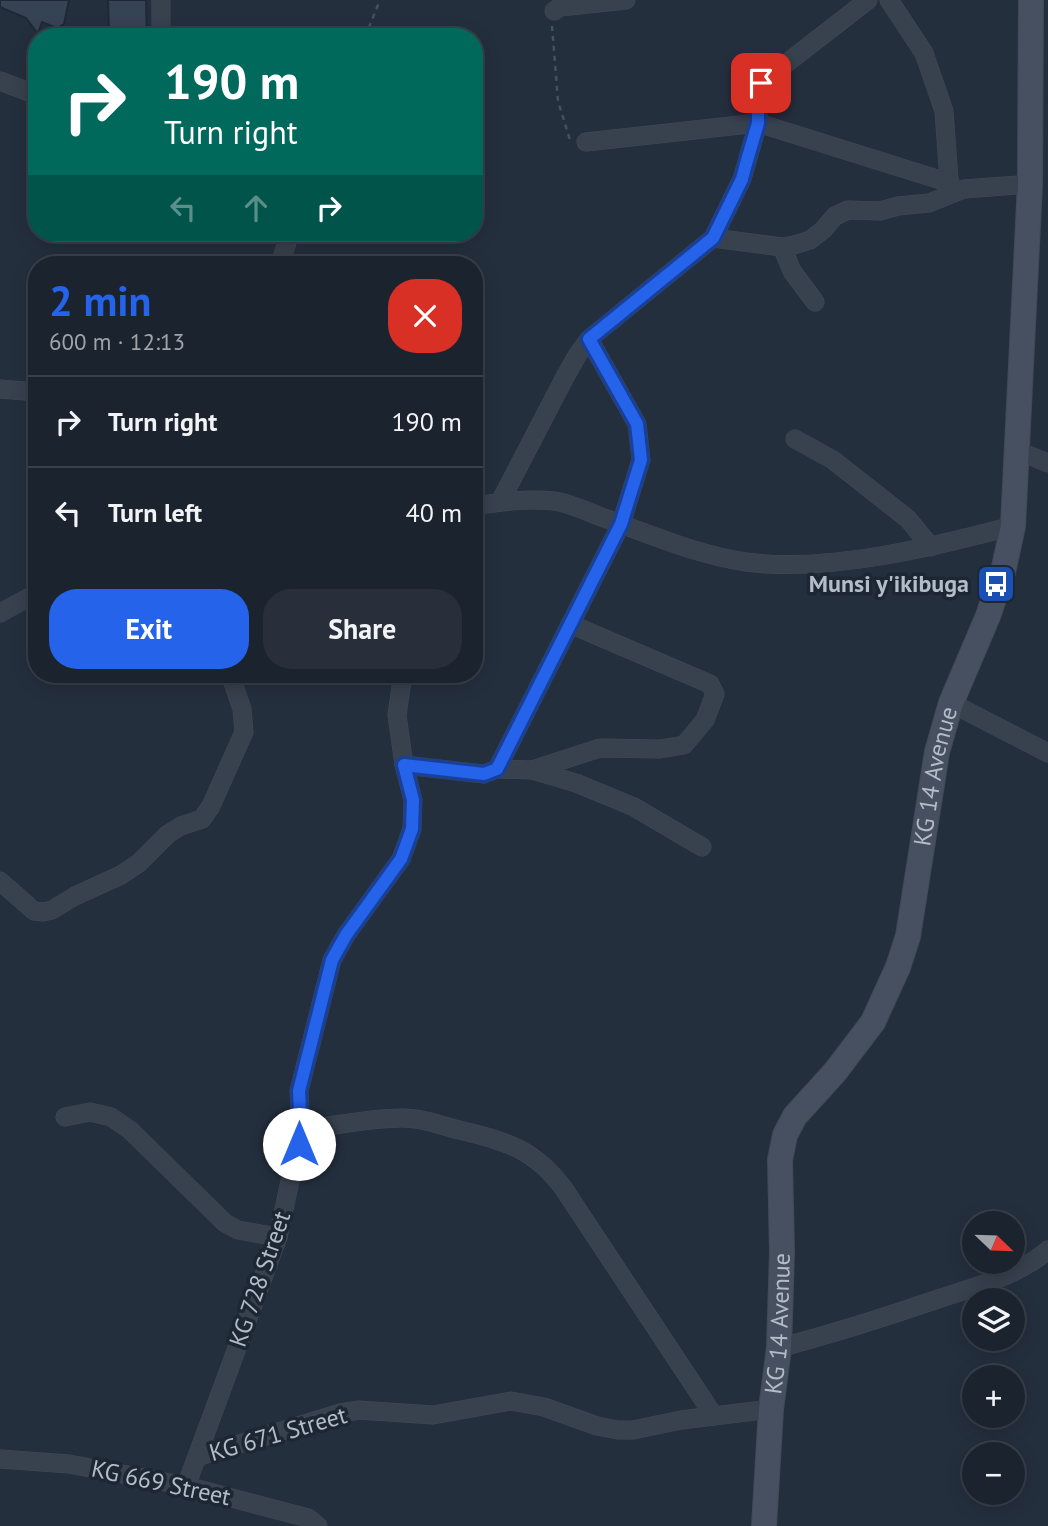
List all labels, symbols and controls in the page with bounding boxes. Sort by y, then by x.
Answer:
text: 190 m [164,49,299,113]
pin [731,53,791,113]
icon: right [49,56,140,147]
icon: arrive [742,64,780,102]
text: Turn right [164,111,298,153]
icon: left [164,189,202,227]
icon: ahead [237,189,275,227]
icon: right [310,189,348,227]
text: 2 min [49,273,151,328]
button: close [388,279,462,353]
text: 600 m · 12:13 [49,327,185,356]
icon: right [49,403,87,441]
text: Turn right [108,405,217,438]
text: 190 m [391,405,462,438]
icon: left [49,494,87,532]
text: Turn left [108,496,202,529]
text: 40 m [406,496,462,529]
bus stop icon: Munsi y'ikibuga [975,563,1017,605]
place label: Munsi y'ikibuga [809,568,969,599]
button: Exit [49,589,249,669]
button: Share [263,589,462,669]
street label: KG 14 Avenue [906,703,964,848]
position arrow [262,1107,336,1181]
street label: KG 728 Street [222,1207,297,1351]
north arrow [962,1211,1026,1274]
map controls [962,1211,1025,1505]
street label: KG 14 Avenue [757,1253,797,1396]
button: layers [962,1288,1025,1351]
button: + [962,1365,1025,1428]
street label: KG 671 Street [206,1399,350,1468]
button: − [962,1442,1025,1505]
street label: KG 669 Street [89,1453,234,1512]

